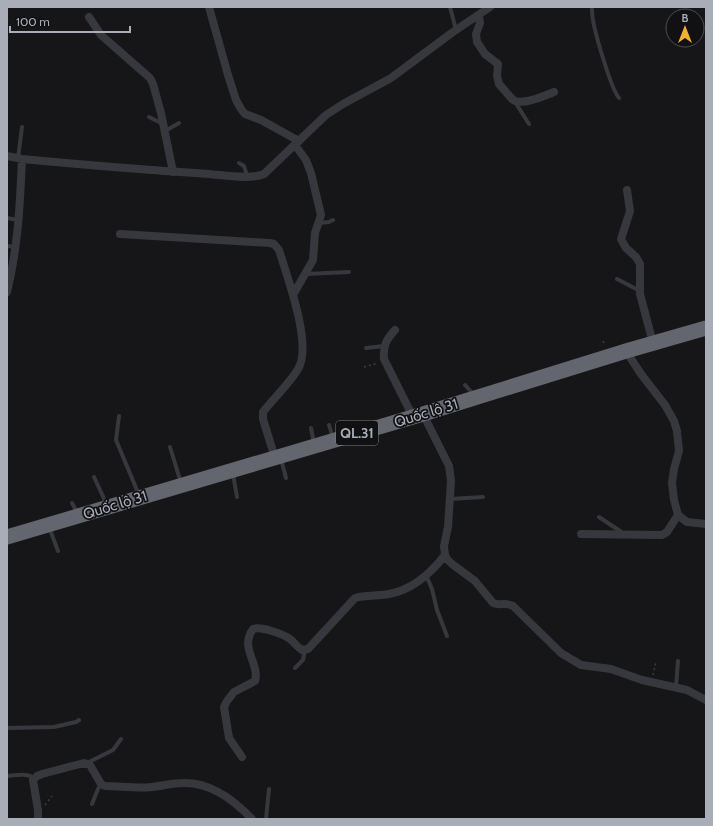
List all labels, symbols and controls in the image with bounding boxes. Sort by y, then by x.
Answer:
scale bar [10,8,130,34]
north arrow [665,8,705,48]
text: B [682,11,689,25]
text: 100 m [16,14,50,29]
street label: Quốc lộ 31 [392,395,460,431]
road number: QL.31 [336,421,378,445]
street label: Quốc lộ 31 [81,487,149,523]

